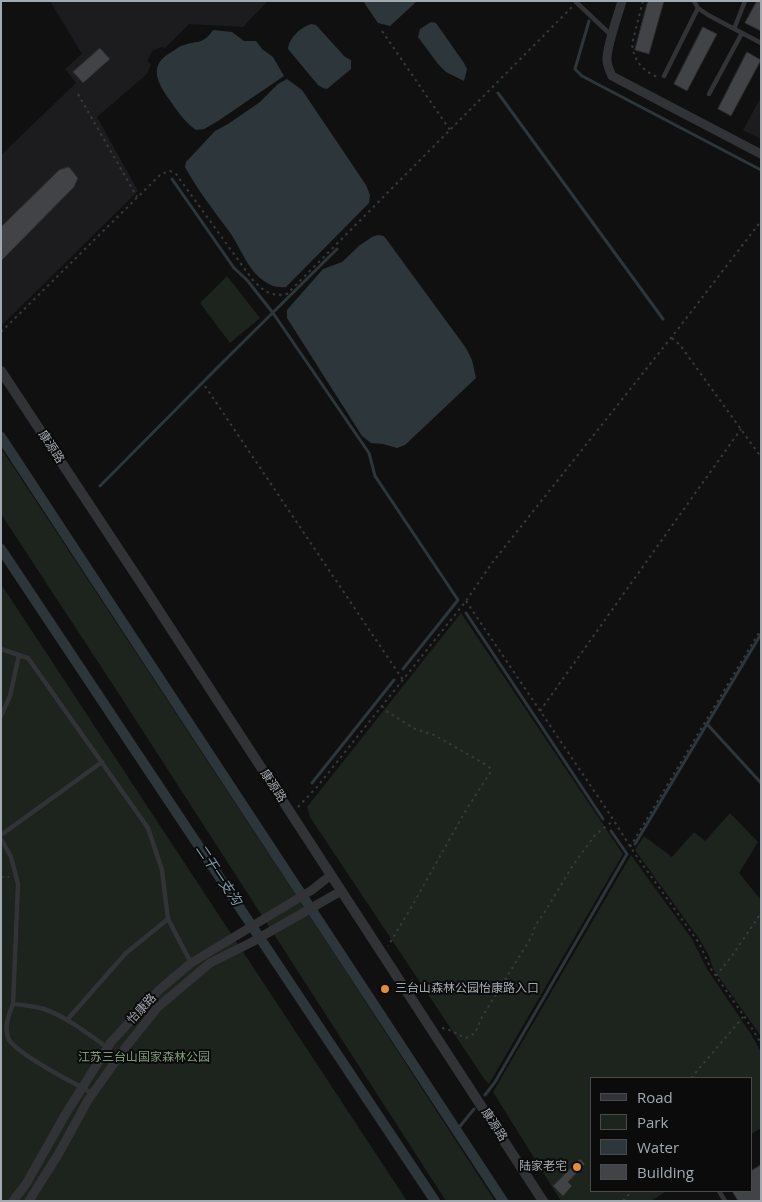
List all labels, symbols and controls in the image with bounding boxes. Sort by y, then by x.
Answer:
street label: 康源路 [35,428,67,466]
street label: 康源路 [257,767,289,805]
water label: 二干一支沟 [191,841,245,909]
place label: 三台山森林公园怡康路入口 [395,982,539,996]
marker: 三台山森林公园怡康路入口 [379,983,391,995]
street label: 怡康路 [124,991,160,1027]
park label: 江苏三台山国家森林公园 [78,1051,210,1065]
legend [590,1077,752,1192]
text: Road [637,1087,673,1107]
street label: 康源路 [478,1106,510,1144]
text: Park [637,1112,668,1132]
text: Water [637,1137,679,1157]
place label: 陆家老宅 [519,1160,567,1174]
marker: 陆家老宅 [571,1161,583,1173]
text: Building [637,1162,694,1182]

